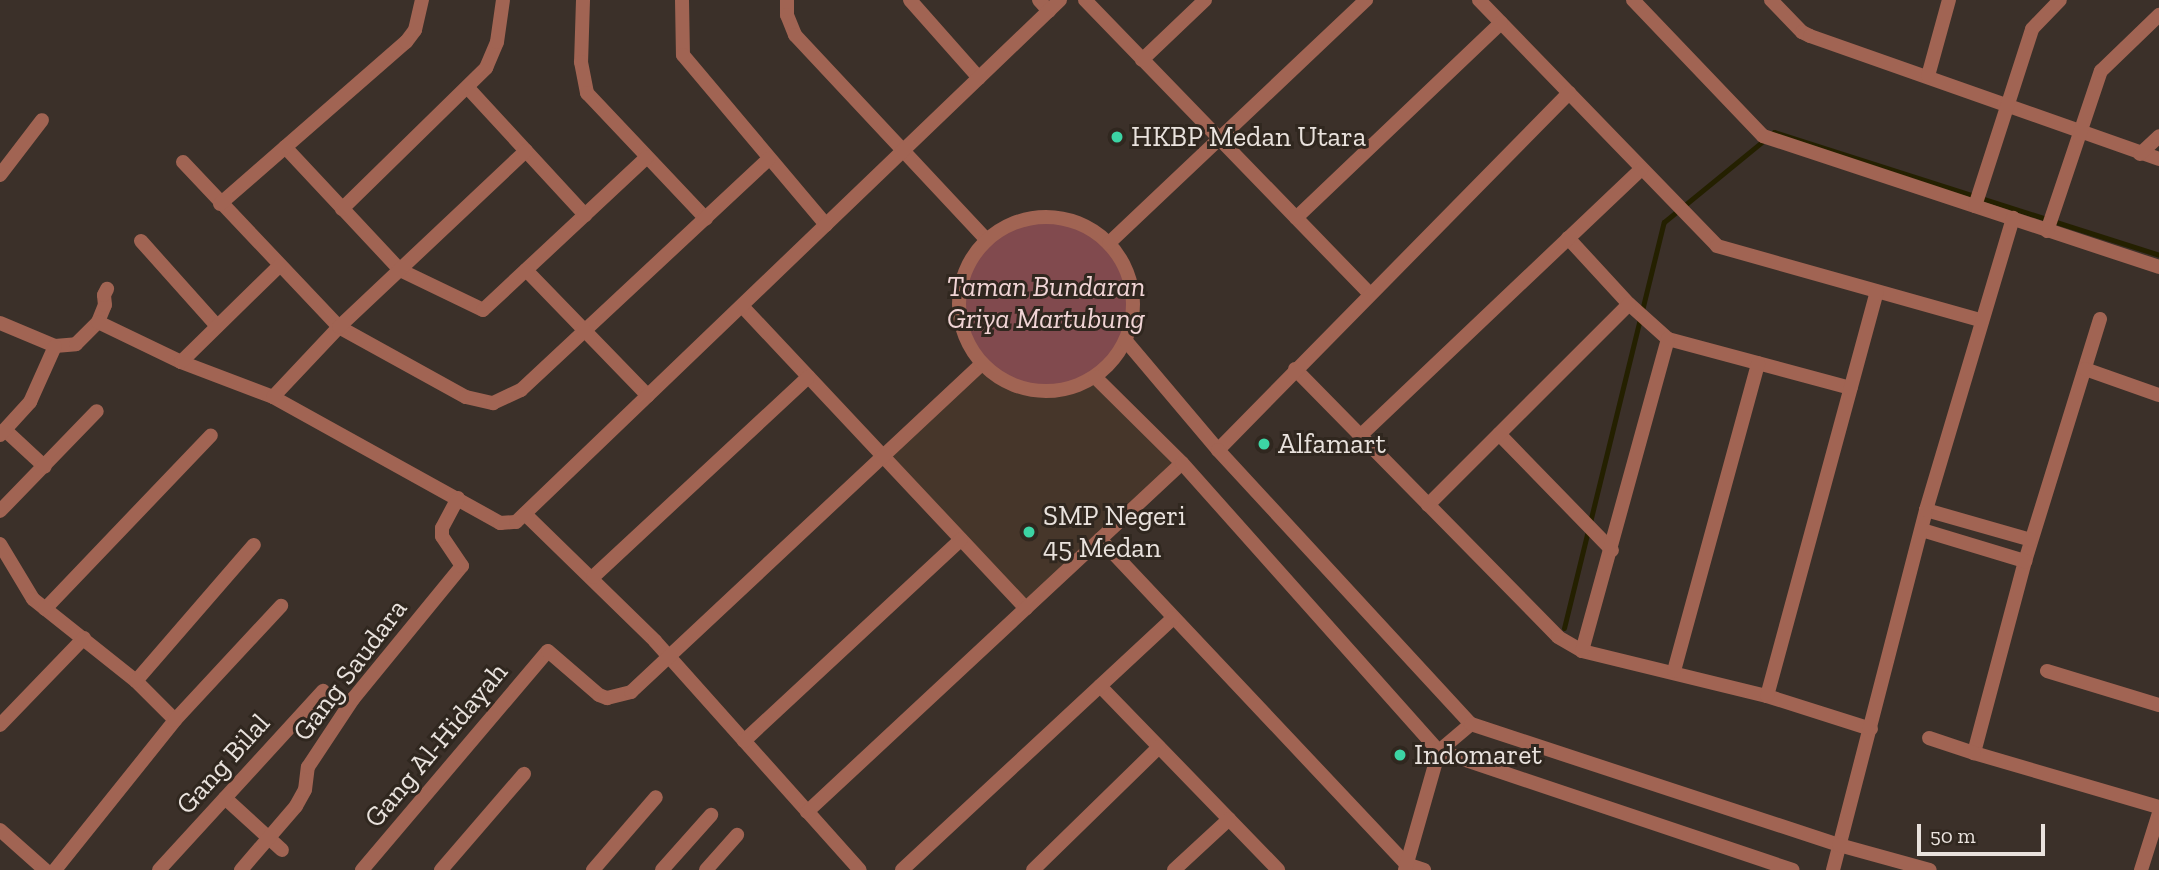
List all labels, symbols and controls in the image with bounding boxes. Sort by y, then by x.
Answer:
place label: HKBP Medan Utara [1131,120,1367,154]
marker: HKBP Medan Utara [1109,129,1125,145]
park label: Taman Bundaran Griya Martubung [947,270,1145,336]
place label: Alfamart [1278,427,1386,461]
marker: Alfamart [1256,436,1272,452]
place label: SMP Negeri 45 Medan [1043,499,1186,565]
marker: SMP Negeri 45 Medan [1021,524,1037,540]
street label: Gang Saudara [286,592,414,748]
street label: Gang Al-Hidayah [357,655,515,835]
street label: Gang Bilal [169,707,277,821]
place label: Indomaret [1414,738,1542,772]
marker: Indomaret [1392,747,1408,763]
scale bar [1921,810,2049,854]
text: 50 m [1930,823,1976,848]

